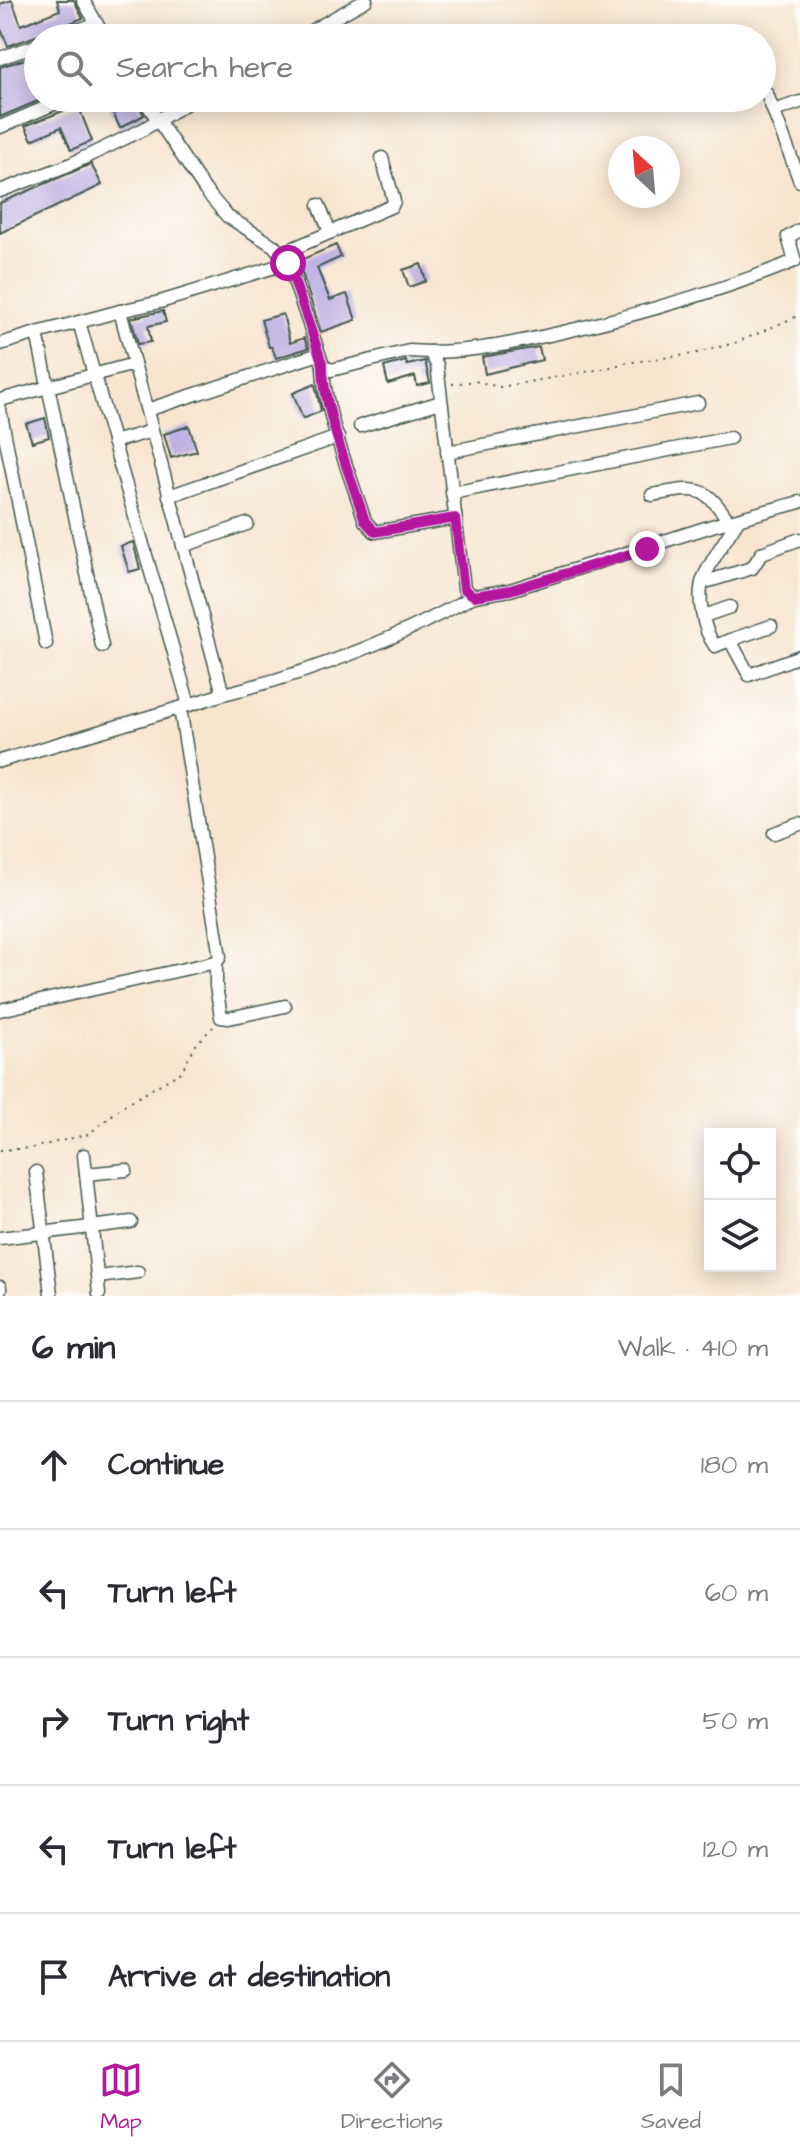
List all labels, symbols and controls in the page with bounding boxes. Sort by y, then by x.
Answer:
search box [24,24,776,112]
icon: search [52,46,96,90]
text: Search here [116,47,293,89]
north arrow [608,136,680,208]
route start [270,245,306,281]
route end [629,531,665,567]
map controls [704,1128,776,1272]
button: locate [704,1128,776,1200]
button: layers [704,1200,776,1272]
text: 6 min [32,1324,116,1372]
text: Walk · 410 m [618,1330,768,1366]
icon: ahead [32,1443,76,1487]
text: Continue [108,1444,224,1486]
text: 180 m [701,1447,768,1483]
icon: left [32,1571,76,1615]
text: Turn left [108,1572,236,1614]
text: 60 m [705,1575,768,1611]
icon: right [32,1699,76,1743]
text: Turn right [108,1700,249,1742]
text: 50 m [703,1703,768,1739]
icon: left [32,1827,76,1871]
text: Turn left [108,1828,236,1870]
text: 120 m [703,1831,768,1867]
icon: arrive [32,1955,76,1999]
text: Arrive at destination [108,1956,390,1998]
tab: Map [99,2058,143,2137]
tab: Directions [341,2058,443,2137]
tab: Saved [641,2058,701,2137]

